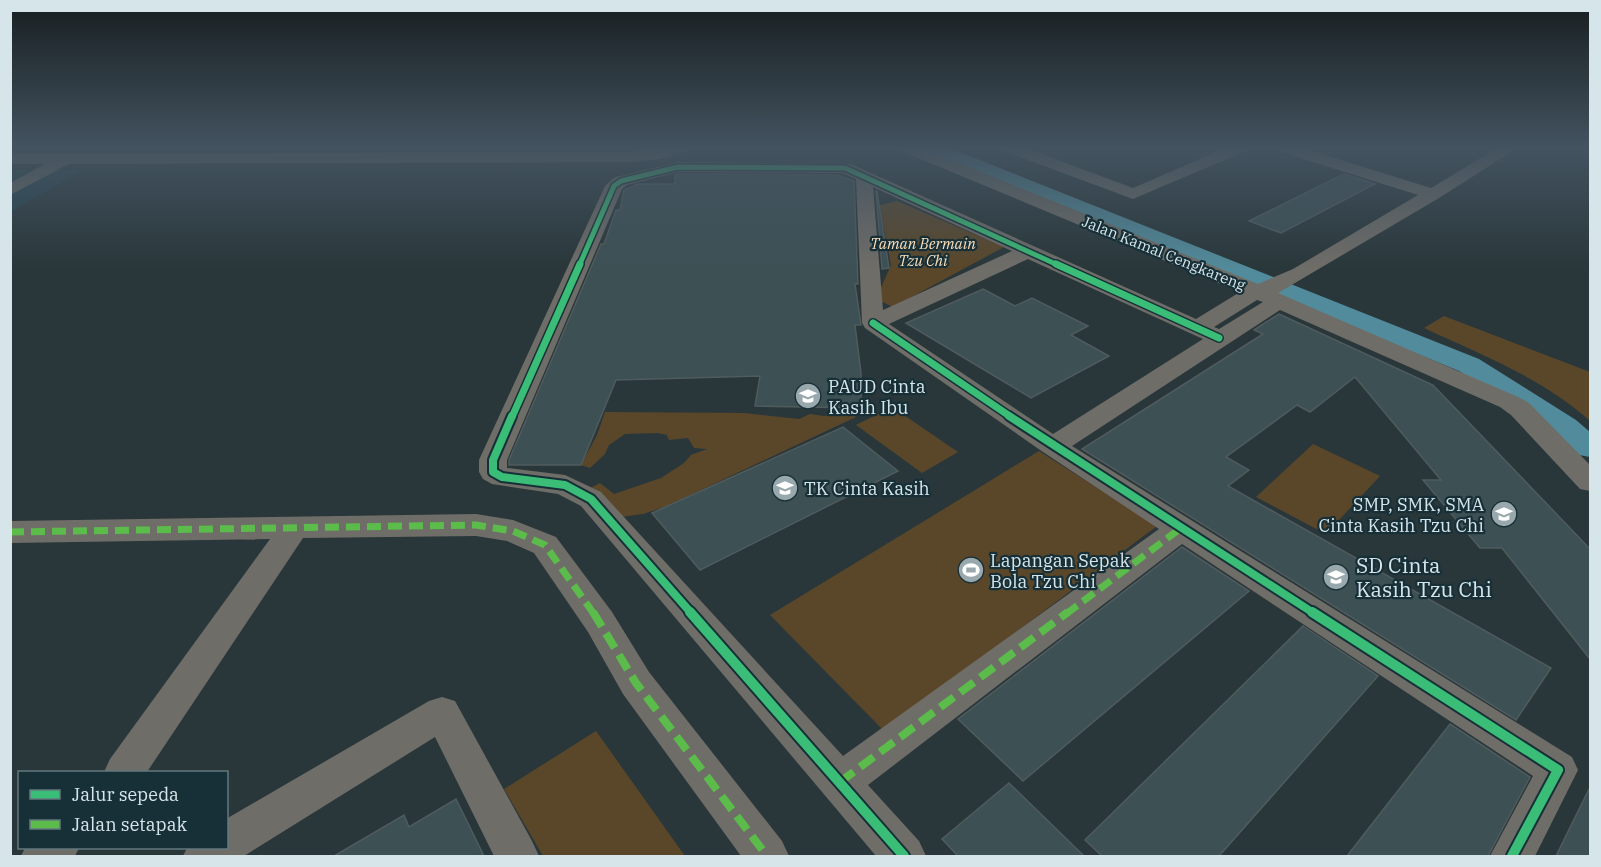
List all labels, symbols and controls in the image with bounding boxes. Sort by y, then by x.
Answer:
street label: Jalan Kamal Cengkareng [1080,212,1248,294]
park label: Taman Bermain Tzu Chi [870,234,976,270]
place label: PAUD Cinta Kasih Ibu [828,375,926,419]
school or university icon: PAUD Cinta Kasih Ibu [793,381,823,411]
school or university icon: TK Cinta Kasih [770,473,800,503]
place label: TK Cinta Kasih [804,477,930,500]
place label: SMP, SMK, SMA Cinta Kasih Tzu Chi [1318,493,1485,537]
school or university icon: SMP, SMK, SMA Cinta Kasih Tzu Chi [1489,499,1519,529]
place label: Lapangan Sepak Bola Tzu Chi [990,549,1131,593]
place label: SD Cinta Kasih Tzu Chi [1356,551,1492,603]
sports icon: Lapangan Sepak Bola Tzu Chi [956,555,986,585]
school or university icon: SD Cinta Kasih Tzu Chi [1321,562,1351,592]
legend [18,771,228,849]
text: Jalur sepeda [72,783,179,806]
text: Jalan setapak [72,813,188,836]

